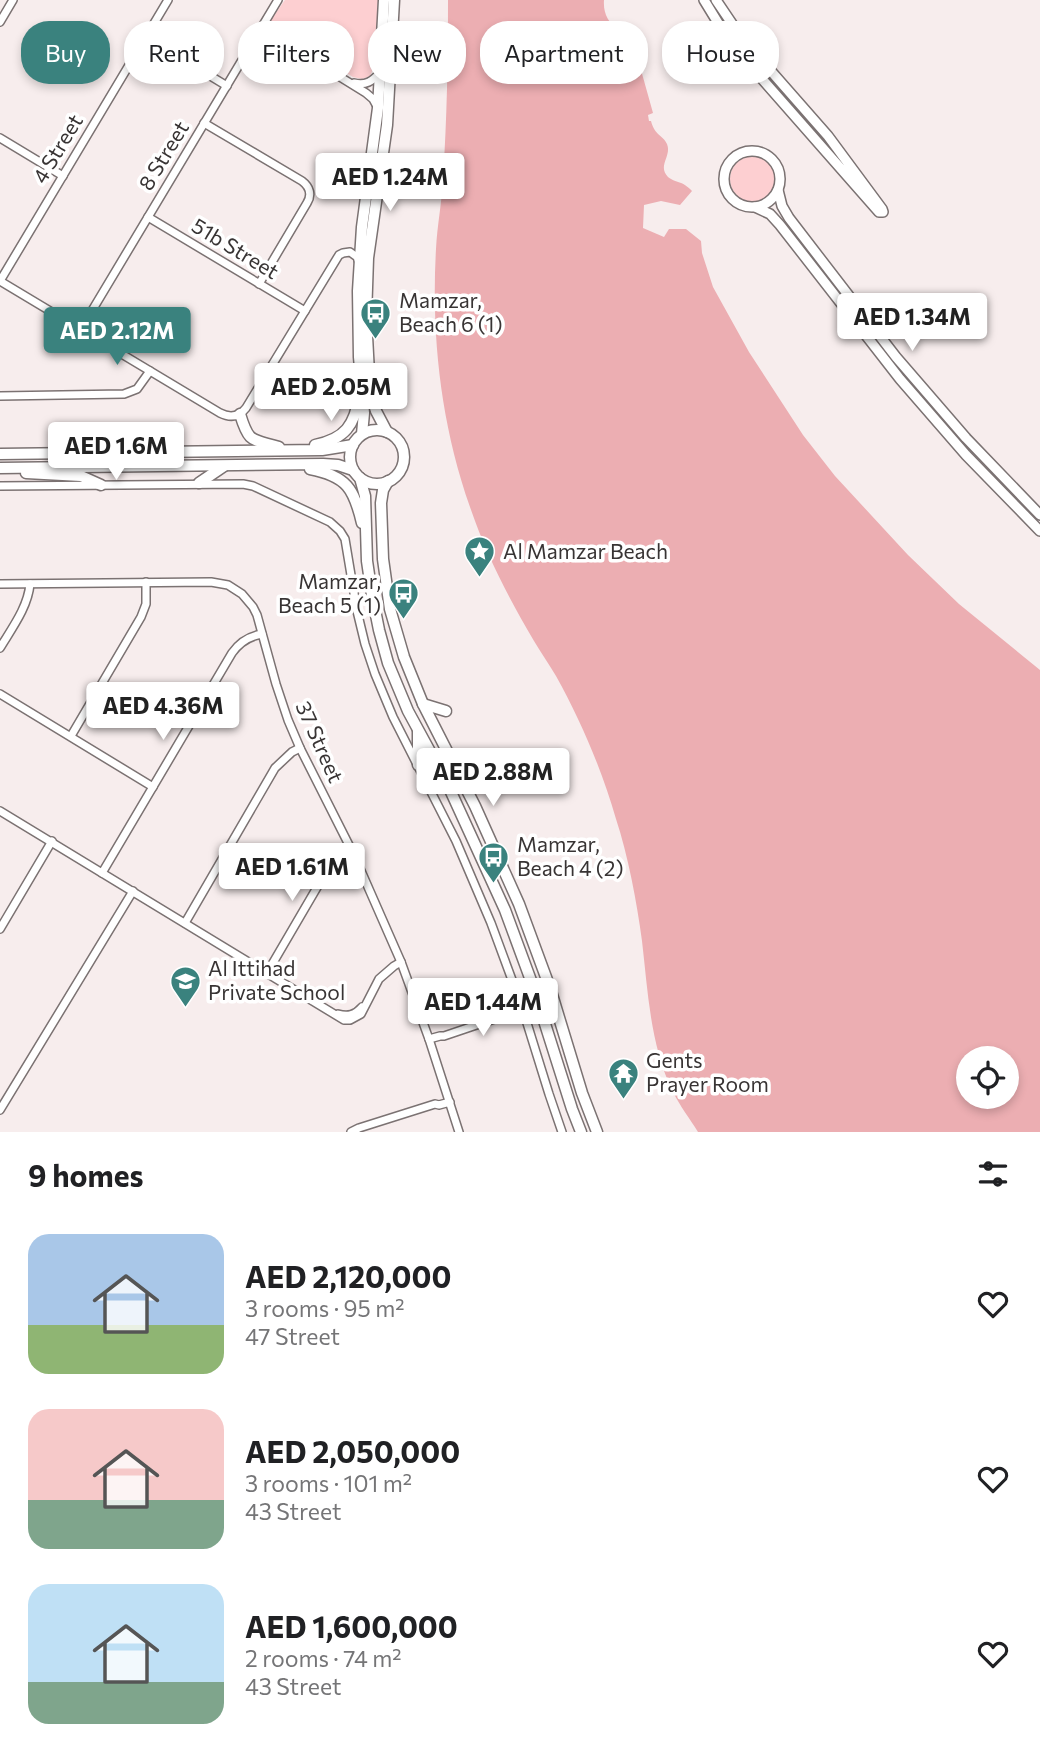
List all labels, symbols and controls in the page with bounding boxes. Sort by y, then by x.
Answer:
chip: Buy [21,21,110,84]
chip: Rent [124,21,224,84]
chip: Filters [238,21,354,84]
chip: New [368,21,466,84]
chip: Apartment [480,21,648,84]
chip: House [662,21,779,84]
street label: 4 Street [26,109,87,187]
street label: 8 Street [132,116,193,194]
pin: AED 1.24M [310,154,470,213]
text: AED 1.24M [331,162,449,190]
street label: 51b Street [188,212,284,283]
place label: Mamzar, Beach 6 (1) [399,287,503,336]
pin: AED 1.34M [832,294,992,353]
bus stop icon: Mamzar, Beach 6 (1) [359,296,393,340]
text: AED 1.34M [853,302,971,330]
pin: AED 2.12M [37,308,197,367]
text: AED 2.12M [60,316,174,344]
pin: AED 2.05M [251,364,411,423]
text: AED 2.05M [270,372,392,400]
pin: AED 1.6M [44,422,188,482]
text: AED 1.6M [64,431,168,459]
place icon: Al Mamzar Beach [463,535,497,579]
place label: Al Mamzar Beach [503,538,668,563]
place label: Mamzar, Beach 5 (1) [278,568,381,617]
bus stop icon: Mamzar, Beach 5 (1) [387,577,421,621]
pin: AED 4.36M [83,682,243,742]
text: AED 4.36M [102,691,224,719]
street label: 37 Street [291,697,349,786]
pin: AED 2.88M [413,748,573,808]
text: AED 2.88M [433,757,553,785]
place label: Mamzar, Beach 4 (2) [517,831,624,880]
bus stop icon: Mamzar, Beach 4 (2) [477,840,511,884]
pin: AED 1.61M [212,844,372,903]
text: AED 1.61M [235,852,349,880]
place label: Al Ittihad Private School [208,955,345,1004]
school or university icon: Al Ittihad Private School [168,964,202,1008]
pin: AED 1.44M [403,978,563,1038]
text: AED 1.44M [424,987,542,1015]
map controls [956,1046,1019,1109]
button: locate [956,1046,1019,1109]
place label: Gents Prayer Room [646,1047,769,1096]
temple icon: Gents Prayer Room [606,1056,640,1100]
icon: filters [974,1155,1012,1193]
text: 9 homes [28,1156,143,1193]
text: AED 2,120,000 [245,1257,451,1294]
icon: home [84,1262,168,1346]
icon: heart [974,1285,1012,1323]
text: 3 rooms · 95 m² [245,1294,404,1322]
text: 47 Street [245,1322,340,1350]
text: AED 2,050,000 [245,1432,460,1469]
icon: home [84,1437,168,1521]
icon: heart [974,1460,1012,1498]
text: 3 rooms · 101 m² [245,1469,412,1497]
text: 43 Street [245,1497,341,1525]
text: AED 1,600,000 [245,1607,458,1644]
icon: home [84,1612,168,1696]
icon: heart [974,1635,1012,1673]
text: 2 rooms · 74 m² [245,1644,401,1672]
text: 43 Street [245,1672,341,1700]

